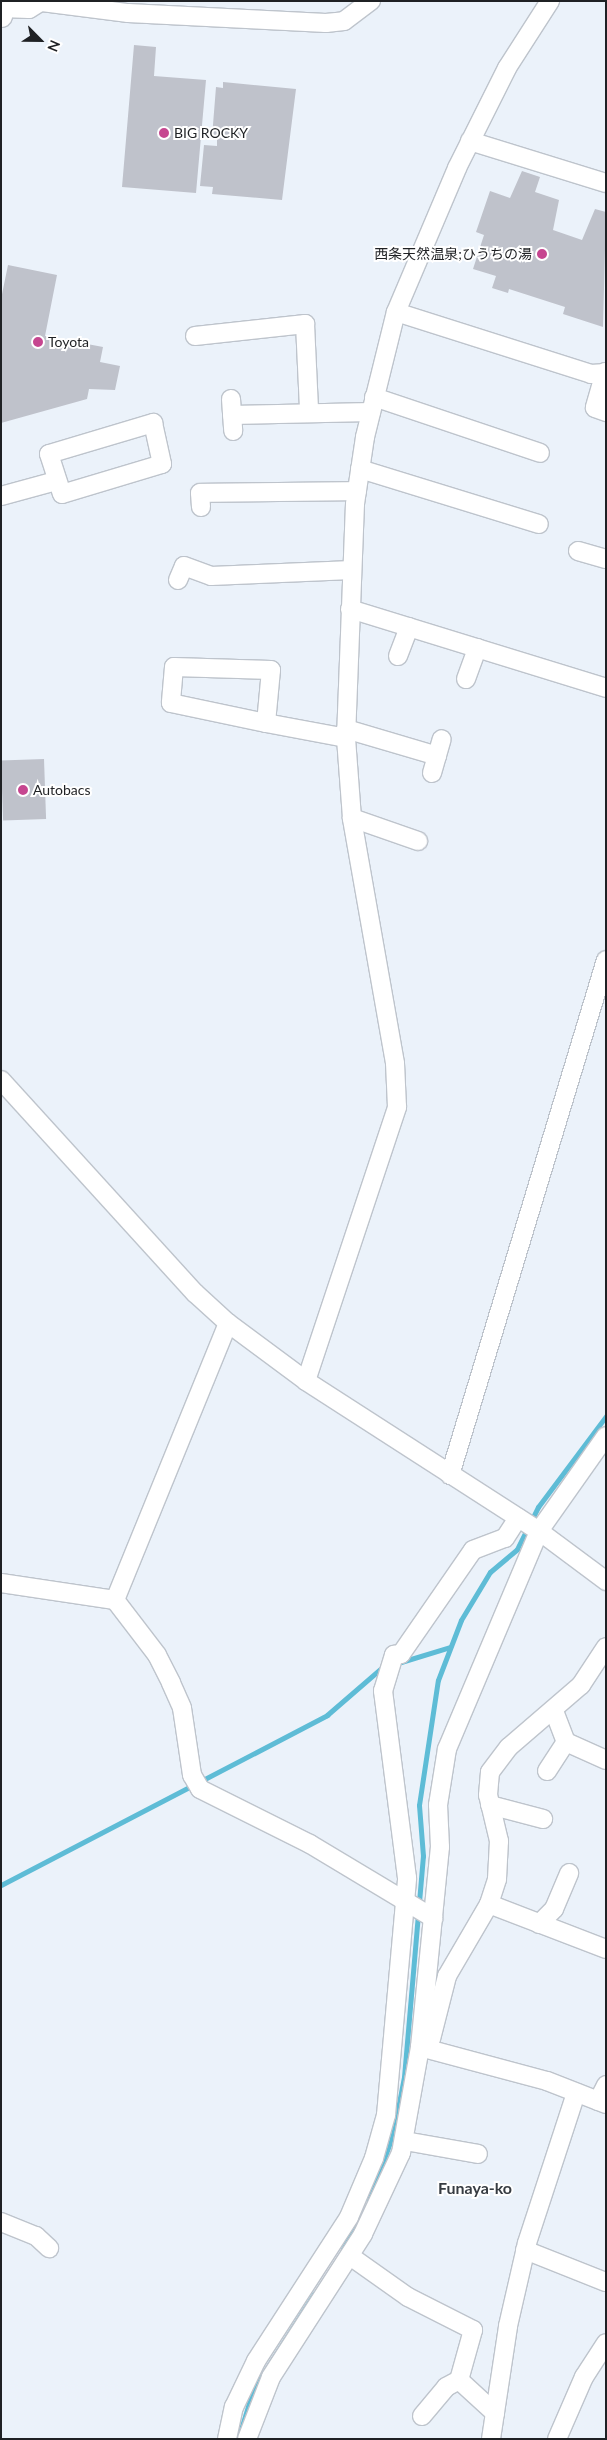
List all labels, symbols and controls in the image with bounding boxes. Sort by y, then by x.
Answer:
north arrow [15,15,65,65]
text: N [44,38,64,54]
place label: BIG ROCKY [174,125,248,141]
marker: BIG ROCKY [158,127,170,139]
place label: 西条天然温泉;ひうちの湯 [374,246,532,262]
marker: 西条天然温泉;ひうちの湯 [536,248,548,260]
place label: Toyota [48,334,89,350]
marker: Toyota [32,336,44,348]
place label: Autobacs [33,782,91,798]
marker: Autobacs [17,784,29,796]
district label: Funaya-ko [438,2178,512,2198]

